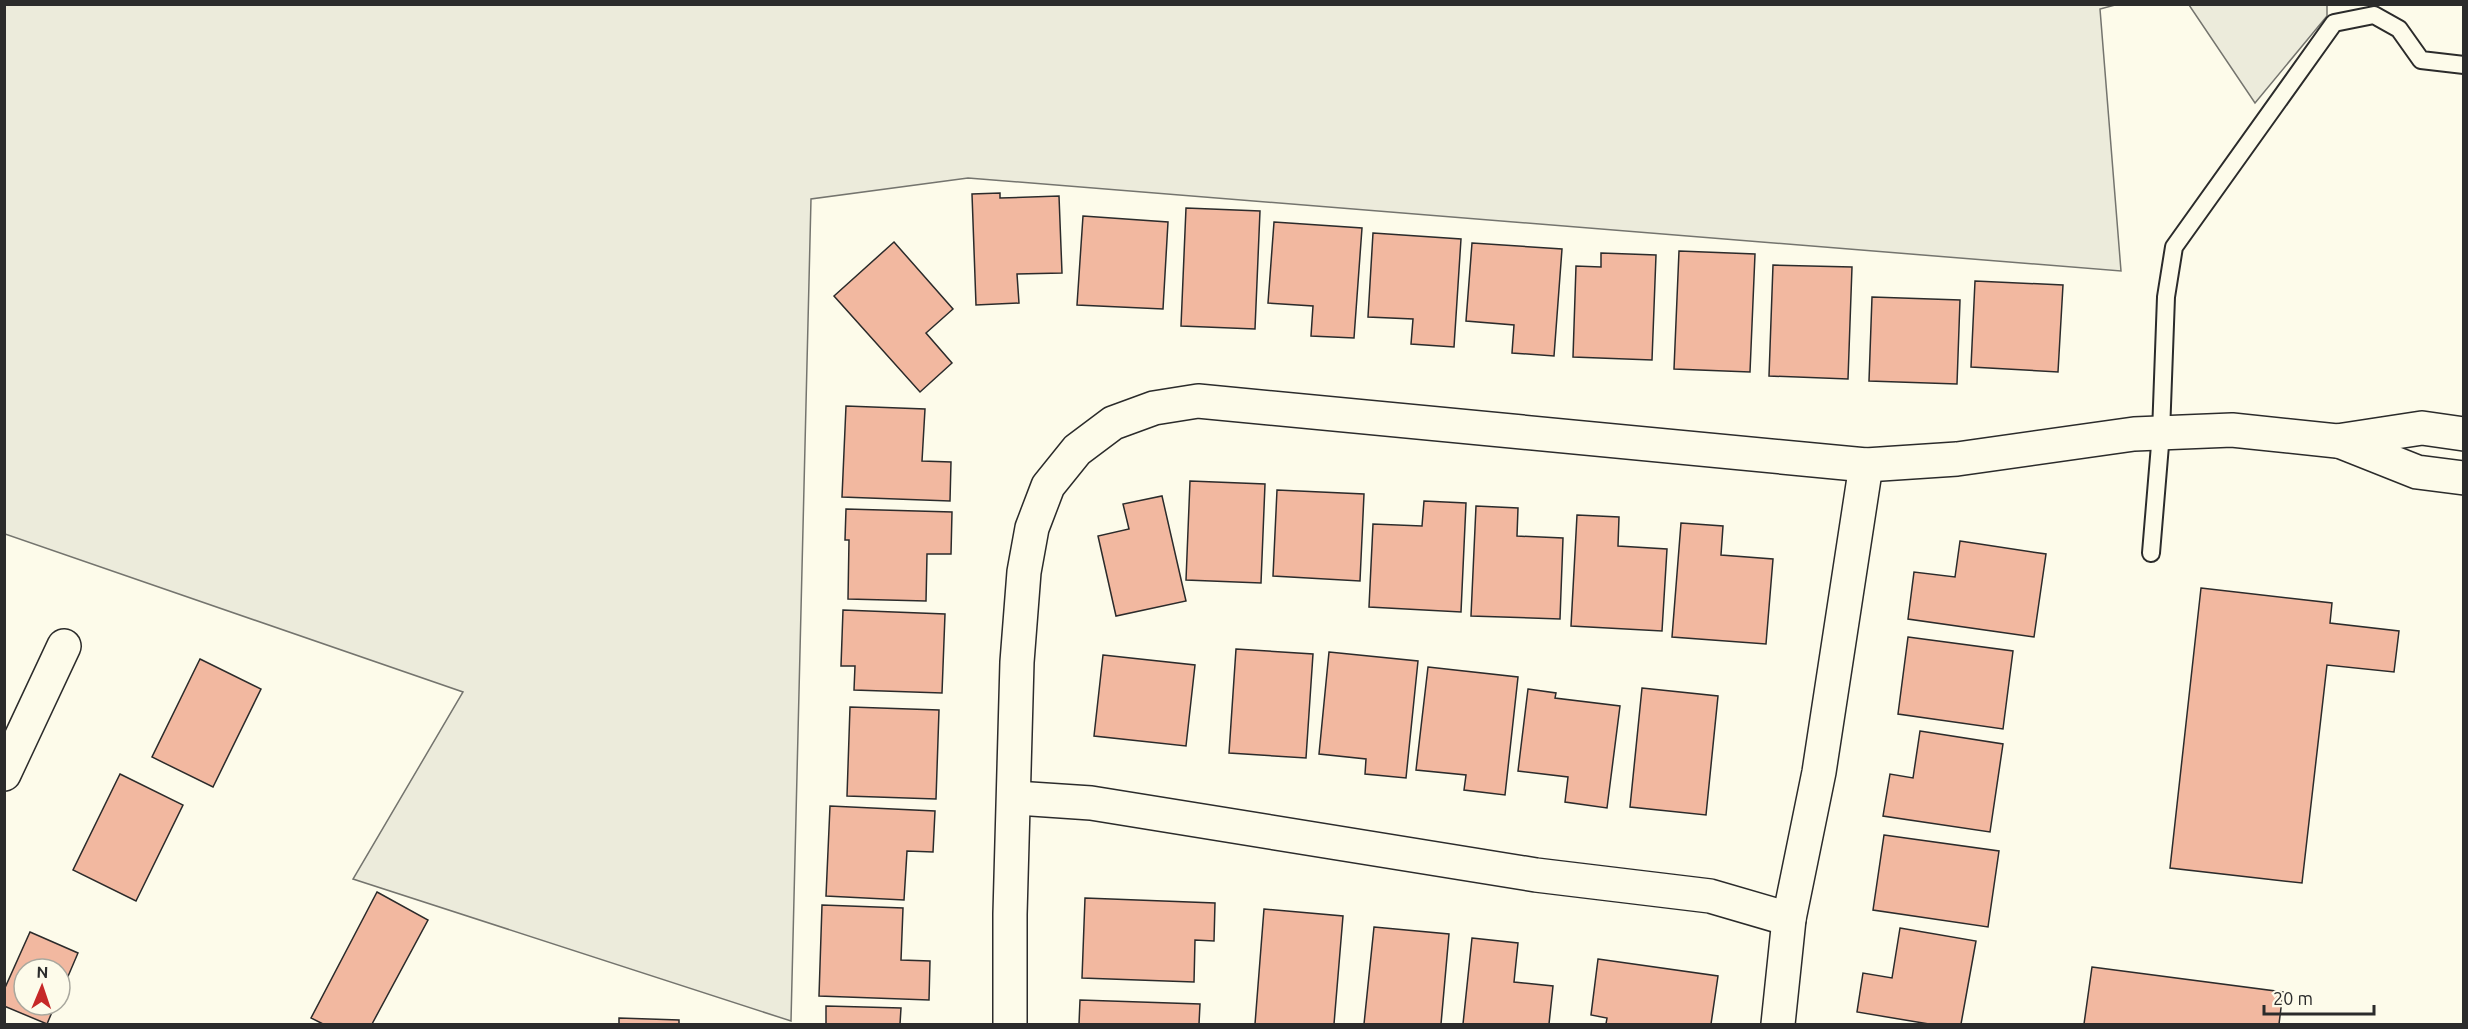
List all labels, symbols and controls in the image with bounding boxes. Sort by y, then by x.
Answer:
north arrow [12,957,72,1017]
text: N [36,963,49,981]
scale bar [2264,978,2374,1016]
text: 20 m [2273,988,2313,1008]

